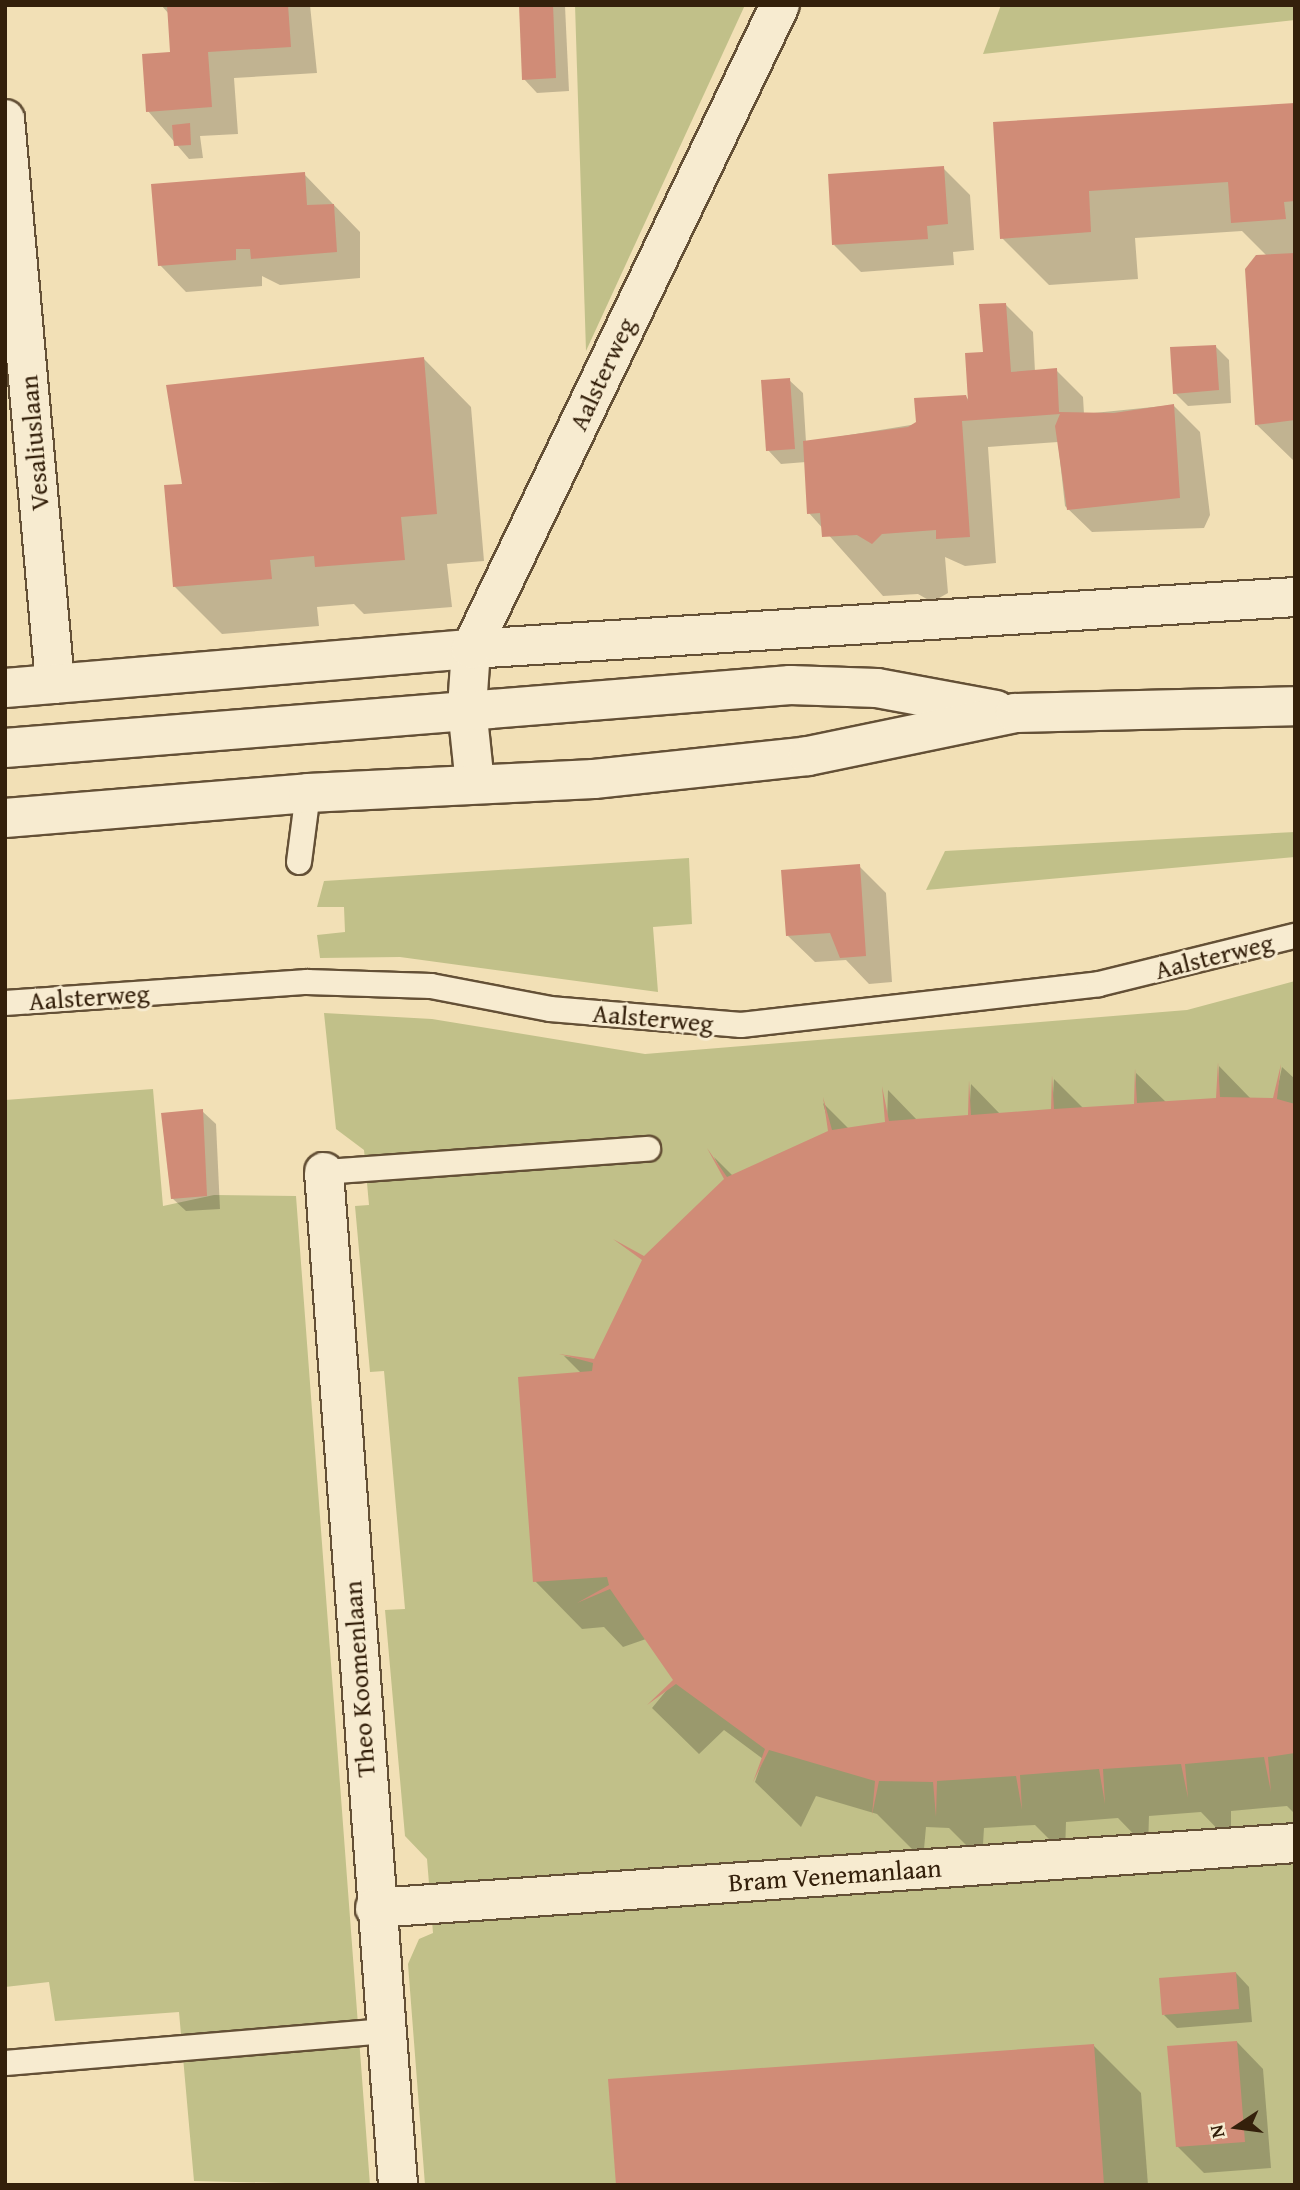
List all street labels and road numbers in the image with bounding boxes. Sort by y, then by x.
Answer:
street label: Aalsterweg [562,313,642,435]
street label: Vesaliuslaan [13,374,55,512]
street label: Aalsterweg [1152,926,1276,986]
street label: Aalsterweg [28,977,150,1017]
street label: Aalsterweg [591,997,715,1039]
street label: Theo Koomenlaan [337,1580,381,1778]
street label: Bram Venemanlaan [727,1852,943,1898]

